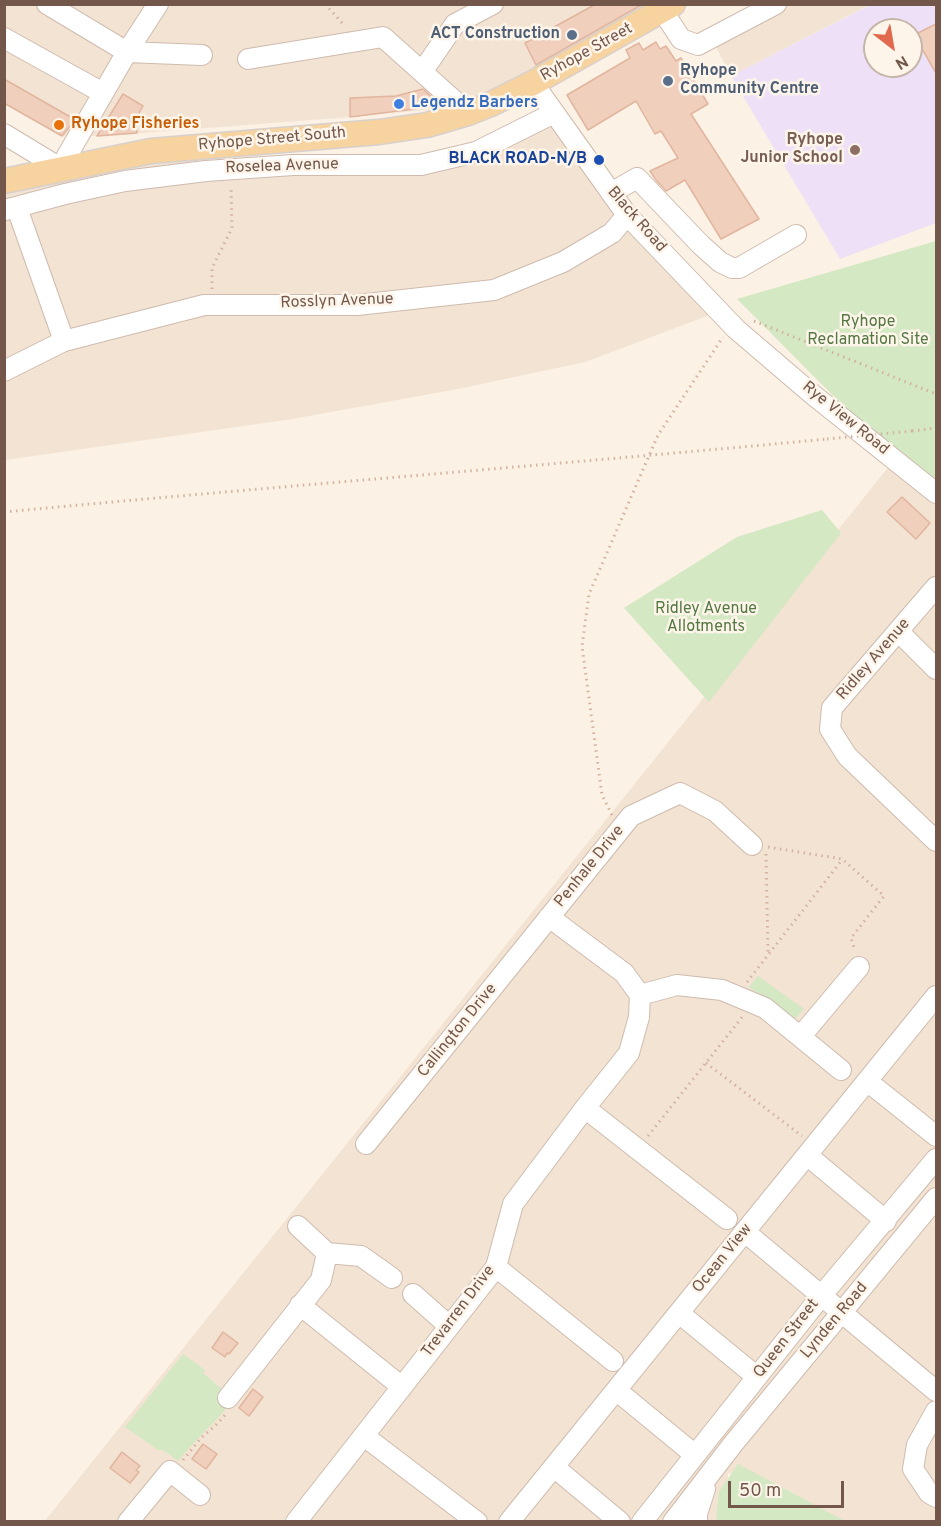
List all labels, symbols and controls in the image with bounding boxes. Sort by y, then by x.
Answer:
north arrow [863,18,923,78]
street label: Ryhope Street [537,20,637,86]
place label: ACT Construction [430,25,560,45]
marker: ACT Construction [565,28,579,42]
text: N [891,50,911,73]
place label: Ryhope Community Centre [680,62,819,100]
marker: Ryhope Community Centre [661,74,675,88]
place label: Legendz Barbers [411,94,538,114]
marker: Legendz Barbers [392,97,406,111]
place label: Ryhope Fisheries [71,115,199,135]
marker: Ryhope Fisheries [52,118,66,132]
street label: Ryhope Street South [197,124,347,156]
place label: Ryhope Junior School [740,131,843,169]
marker: Ryhope Junior School [848,143,862,157]
place label: BLACK ROAD-N/B [448,150,587,170]
marker: BLACK ROAD-N/B [592,153,606,167]
street label: Roselea Avenue [225,155,339,179]
street label: Black Road [602,183,670,257]
street label: Rosslyn Avenue [280,290,394,314]
park label: Ryhope Reclamation Site [807,313,929,351]
street label: Rye View Road [798,378,892,460]
park label: Ridley Avenue Allotments [655,600,757,638]
street label: Ridley Avenue [833,615,915,705]
street label: Penhale Drive [551,822,629,912]
street label: Callington Drive [414,980,502,1082]
street label: Ocean View [689,1220,757,1298]
street label: Trevarren Drive [418,1262,500,1362]
street label: Lynden Road [798,1279,872,1363]
street label: Queen Street [750,1296,824,1382]
scale bar [731,1469,846,1507]
text: 50 m [739,1480,781,1503]

